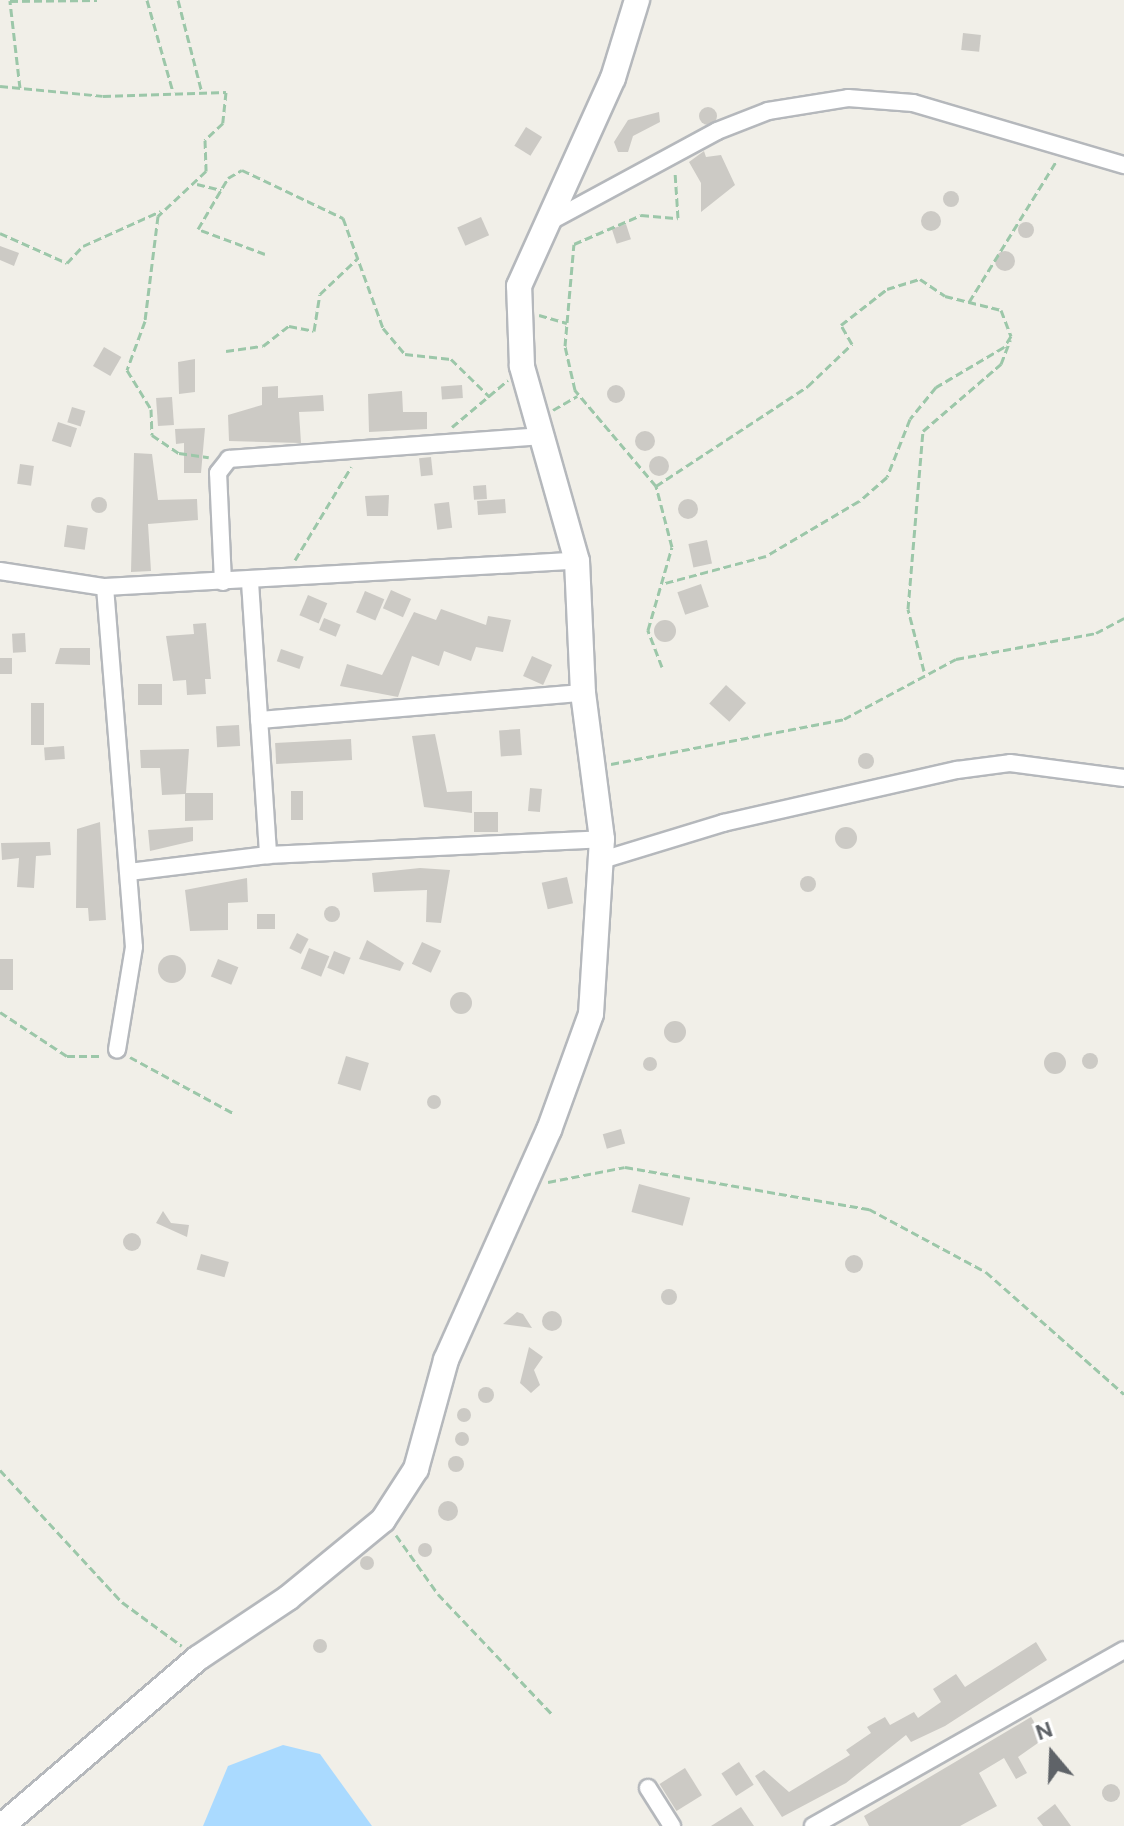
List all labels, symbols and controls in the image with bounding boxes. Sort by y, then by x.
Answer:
north arrow [1012,1714,1092,1794]
text: N [1032,1715,1056,1747]

